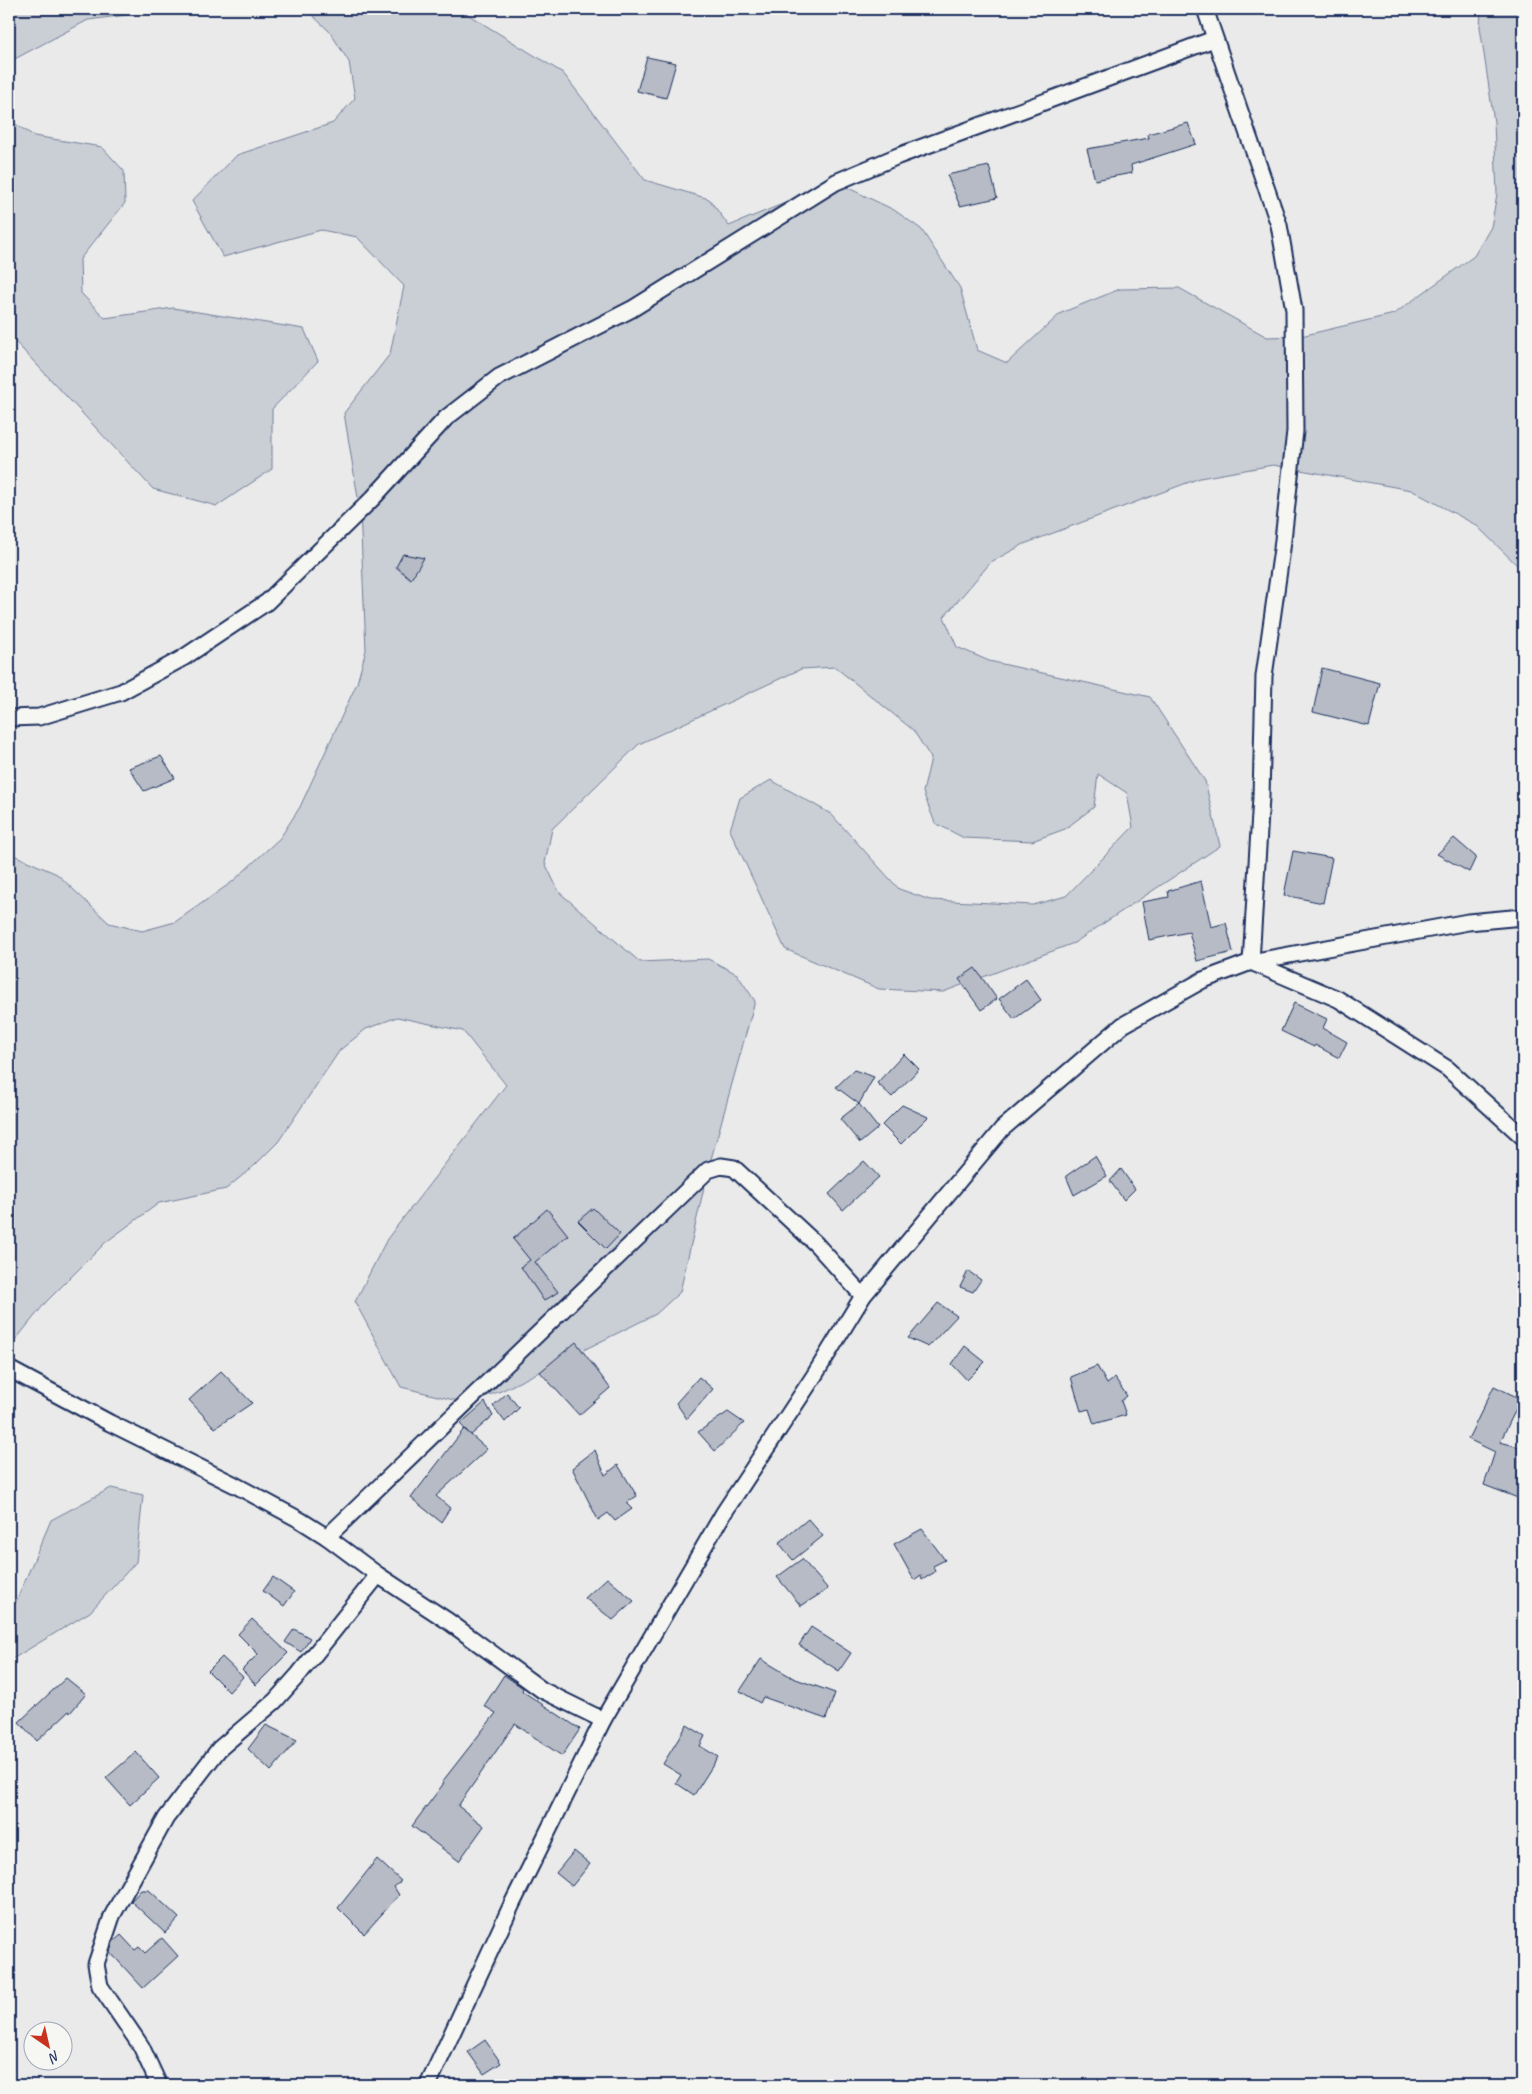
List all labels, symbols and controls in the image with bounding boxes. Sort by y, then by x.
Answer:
north arrow [22,2022,72,2072]
text: N [45,2047,63,2067]

